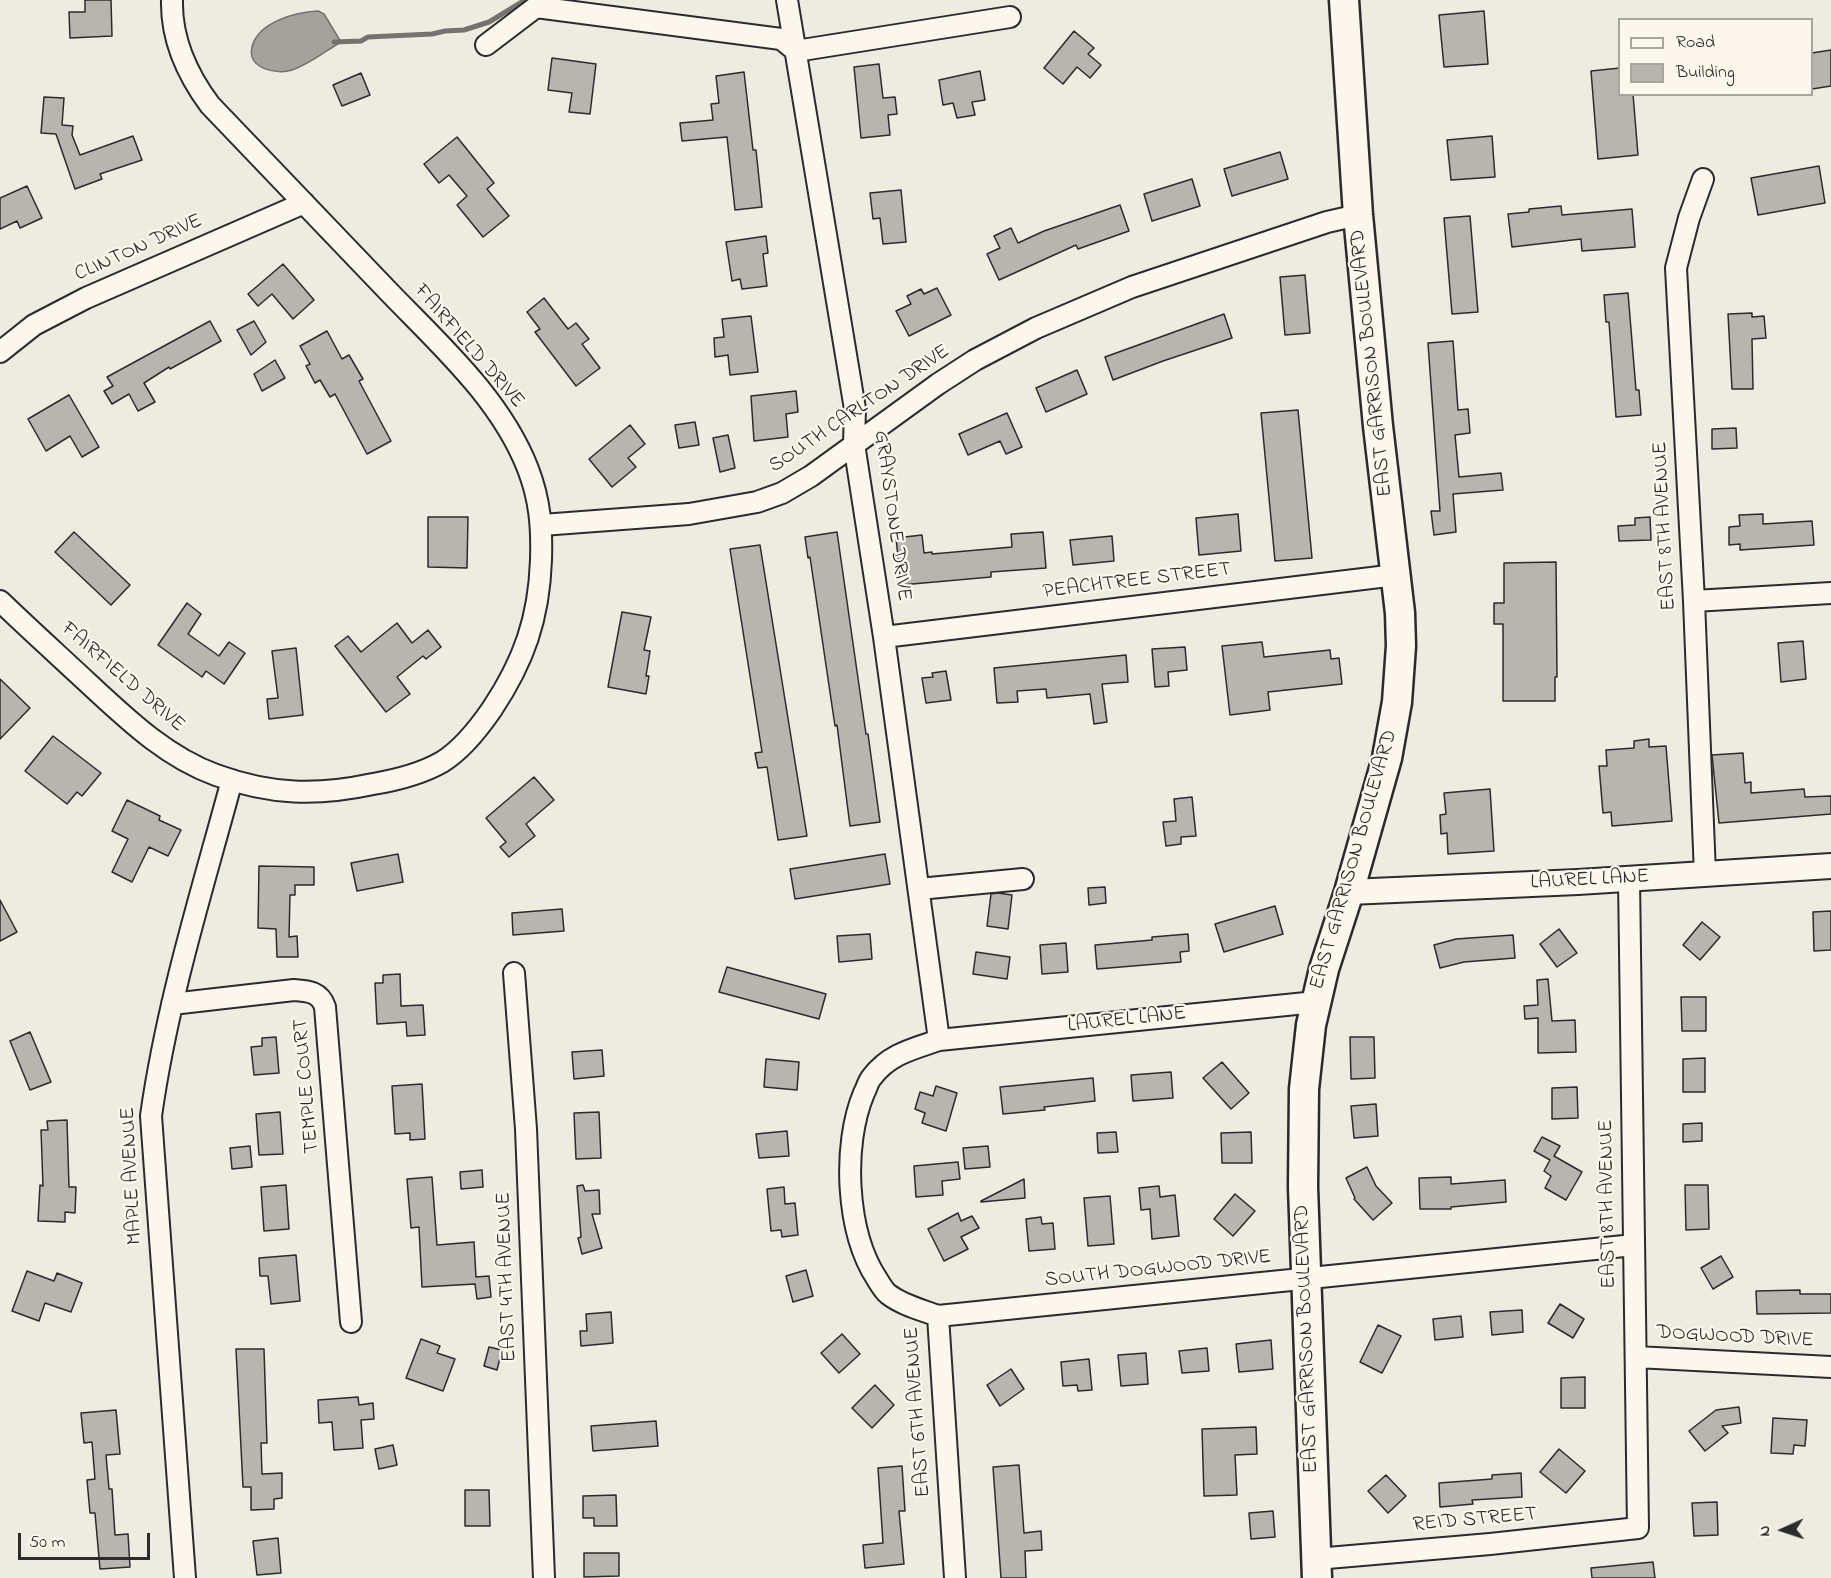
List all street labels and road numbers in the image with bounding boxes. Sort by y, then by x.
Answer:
street label: CLINTON DRIVE [71,210,207,288]
street label: EAST GARRISON BOULEVARD [1346,228,1400,498]
street label: FAIRFIELD DRIVE [407,280,529,414]
street label: SOUTH CARLTON DRIVE [765,340,955,480]
street label: GRAYSTONE DRIVE [867,429,915,603]
street label: EAST 8TH AVENUE [1649,441,1683,611]
street label: PEACHTREE STREET [1042,558,1232,606]
street label: FAIRFIELD DRIVE [55,617,189,739]
street label: EAST GARRISON BOULEVARD [1306,727,1404,993]
street label: LAUREL LANE [1530,865,1650,897]
street label: LAUREL LANE [1067,1002,1187,1040]
street label: TEMPLE COURT [290,1017,326,1155]
street label: MAPLE AVENUE [117,1106,149,1246]
street label: EAST 8TH AVENUE [1595,1119,1623,1289]
street label: EAST 4TH AVENUE [492,1191,524,1363]
street label: EAST GARRISON BOULEVARD [1291,1204,1325,1474]
street label: SOUTH DOGWOOD DRIVE [1044,1246,1272,1294]
street label: DOGWOOD DRIVE [1656,1321,1814,1355]
street label: EAST 6TH AVENUE [900,1326,938,1498]
street label: REID STREET [1412,1503,1538,1539]

